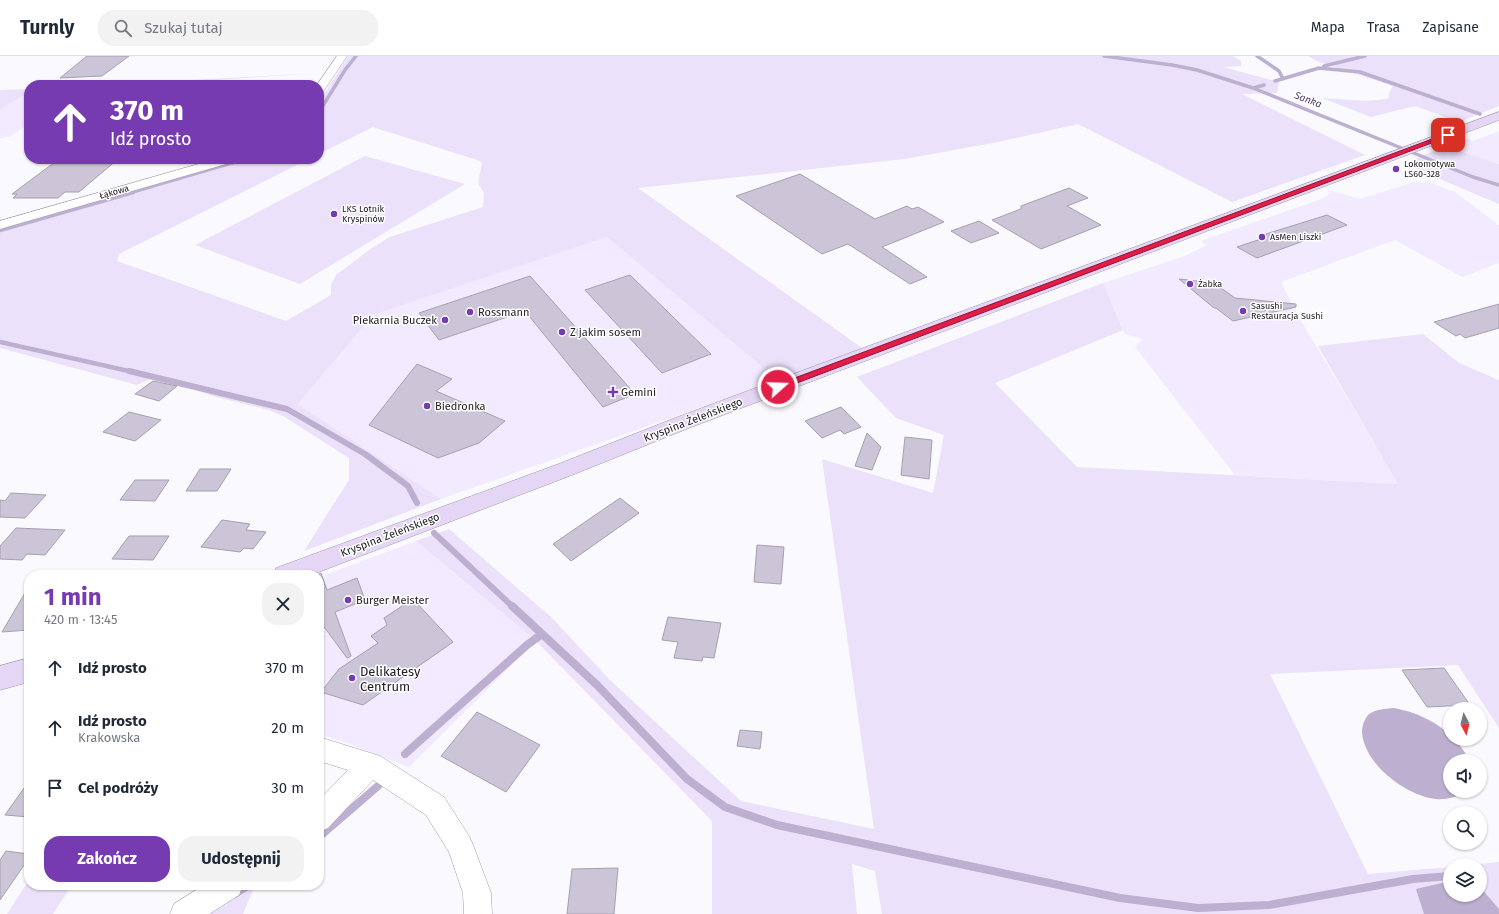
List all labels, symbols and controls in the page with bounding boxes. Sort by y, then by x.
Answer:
search box [98,10,378,46]
text: Turnly [20,16,74,39]
icon: search [112,17,134,39]
text: Szukaj tutaj [144,19,223,37]
text: Mapa [1311,19,1345,36]
text: Trasa [1367,19,1400,36]
text: Zapisane [1422,19,1479,36]
water label: Sanka [1292,89,1324,111]
text: 370 m [110,94,184,127]
icon: ahead [44,96,96,148]
pin [1431,118,1465,152]
icon: arrive [1437,124,1459,146]
text: Idź prosto [110,128,191,150]
place label: Lokomotywa LS60-328 [1404,159,1455,179]
marker: Lokomotywa LS60-328 [1391,164,1401,174]
street label: Łąkowa [98,183,130,201]
place label: LKS Lotnik Kryspinów [342,204,385,224]
marker: LKS Lotnik Kryspinów [329,209,339,219]
marker: AsMen Liszki [1257,232,1267,242]
place label: AsMen Liszki [1270,232,1321,242]
marker: Żabka [1185,279,1195,289]
place label: Żabka [1198,279,1222,289]
place label: Sasushi Restauracja Sushi [1251,301,1323,321]
place label: Rossmann [478,306,529,319]
marker: Sasushi Restauracja Sushi [1238,306,1248,316]
marker: Rossmann [465,307,475,317]
place label: Piekarnia Buczek [353,314,437,327]
marker: Piekarnia Buczek [440,315,450,325]
place label: Z jakim sosem [570,326,641,339]
marker: Z jakim sosem [557,327,567,337]
position arrow [757,366,799,408]
place label: Gemini [621,386,656,399]
marker: Gemini [608,387,618,397]
street label: Kryspina Żeleńskiego [641,394,744,445]
place label: Biedronka [435,400,486,413]
marker: Biedronka [422,401,432,411]
street label: Kryspina Żeleńskiego [338,509,441,560]
text: 1 min [44,583,102,611]
button: close [262,583,304,625]
place label: Burger Meister [356,594,429,607]
marker: Burger Meister [343,595,353,605]
text: 420 m · 13:45 [44,612,117,627]
icon: ahead [44,657,66,679]
text: Idź prosto [78,659,147,677]
text: 370 m [265,659,304,677]
place label: Delikatesy Centrum [360,664,421,694]
marker: Delikatesy Centrum [347,673,357,683]
north arrow [1443,702,1487,746]
map controls [1443,702,1487,902]
text: Idź prosto [78,712,147,730]
icon: ahead [44,717,66,739]
text: 20 m [271,719,304,737]
text: Krakowska [78,730,140,745]
button: sound [1443,754,1487,798]
icon: arrive [44,777,66,799]
text: Cel podróży [78,779,158,797]
text: 30 m [271,779,304,797]
button: search [1443,806,1487,850]
button: Zakończ [44,836,170,882]
button: Udostępnij [178,836,304,882]
button: layers [1443,858,1487,902]

